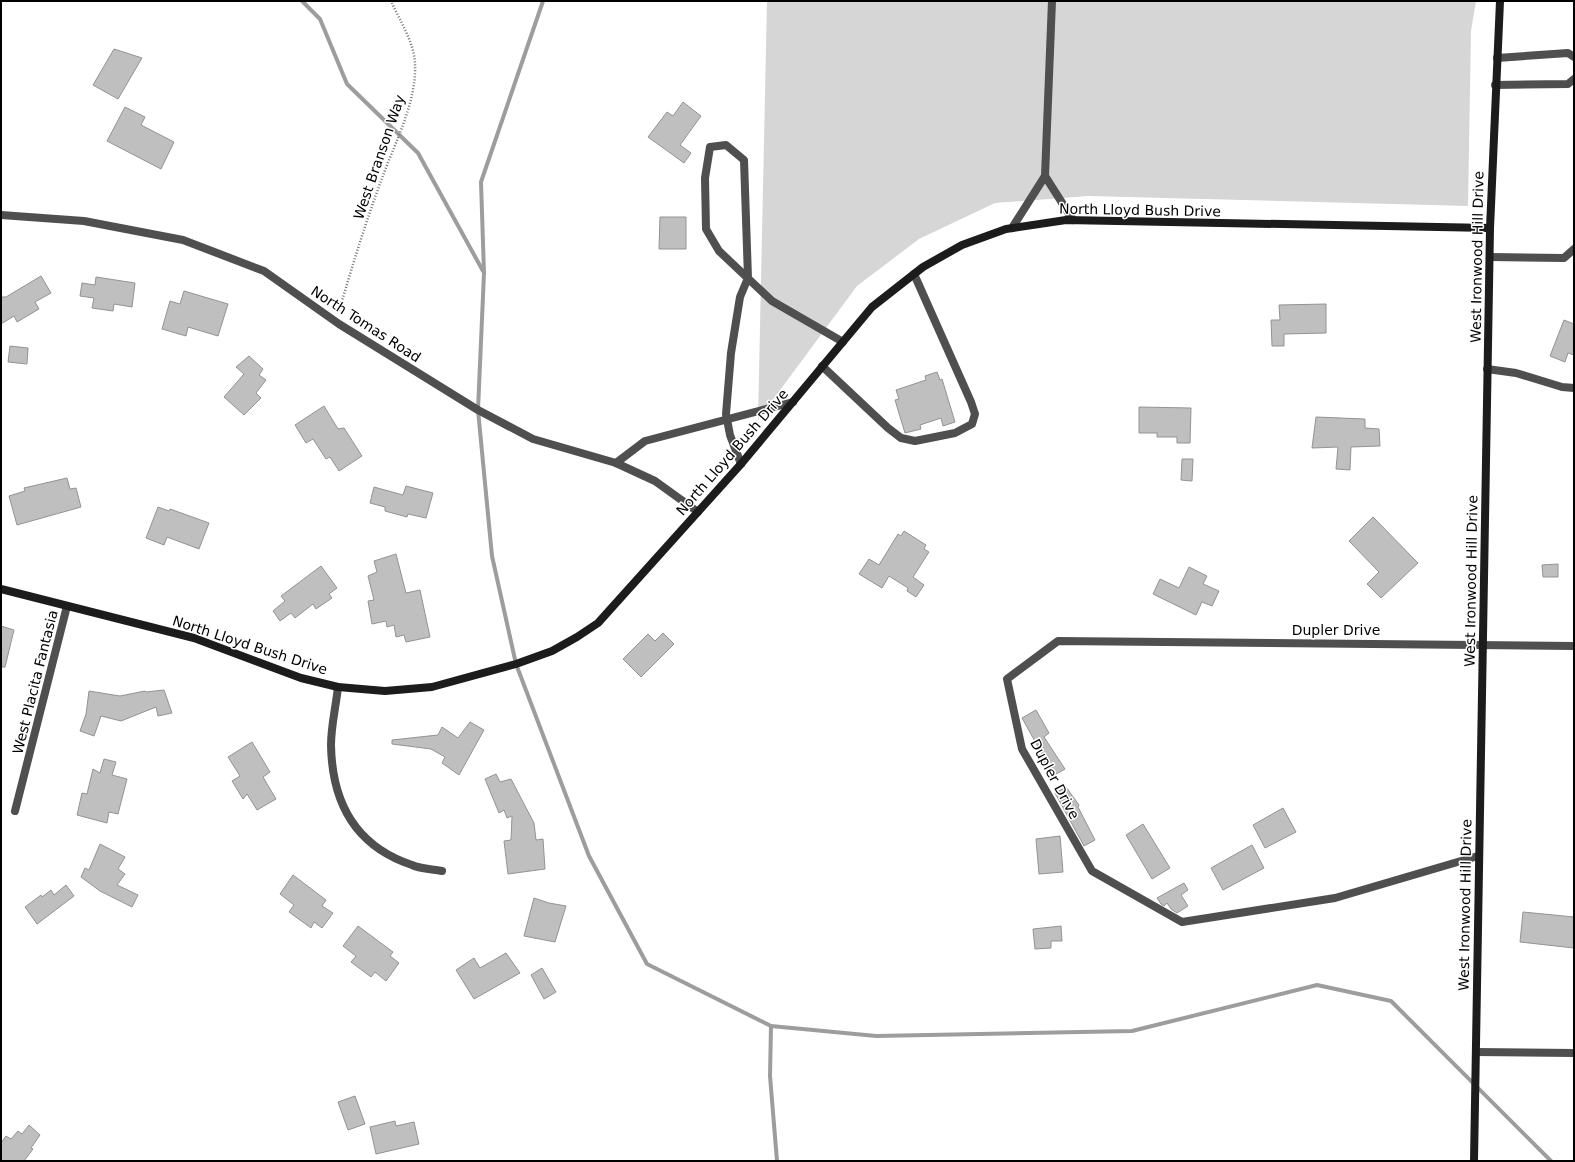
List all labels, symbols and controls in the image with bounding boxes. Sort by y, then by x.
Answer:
street label: West Branson Way [350,93,408,221]
street label: West Ironwood Hill Drive [1468,171,1486,343]
street label: North Lloyd Bush Drive [1059,201,1221,219]
street label: North Tomas Road [308,283,424,365]
street label: North Lloyd Bush Drive [673,386,791,518]
street label: West Ironwood Hill Drive [1462,495,1480,667]
street label: West Placita Fantasia [9,608,61,756]
street label: North Lloyd Bush Drive [171,612,329,678]
street label: Dupler Drive [1292,622,1380,638]
street label: Dupler Drive [1027,736,1083,822]
street label: West Ironwood Hill Drive [1456,819,1474,991]

